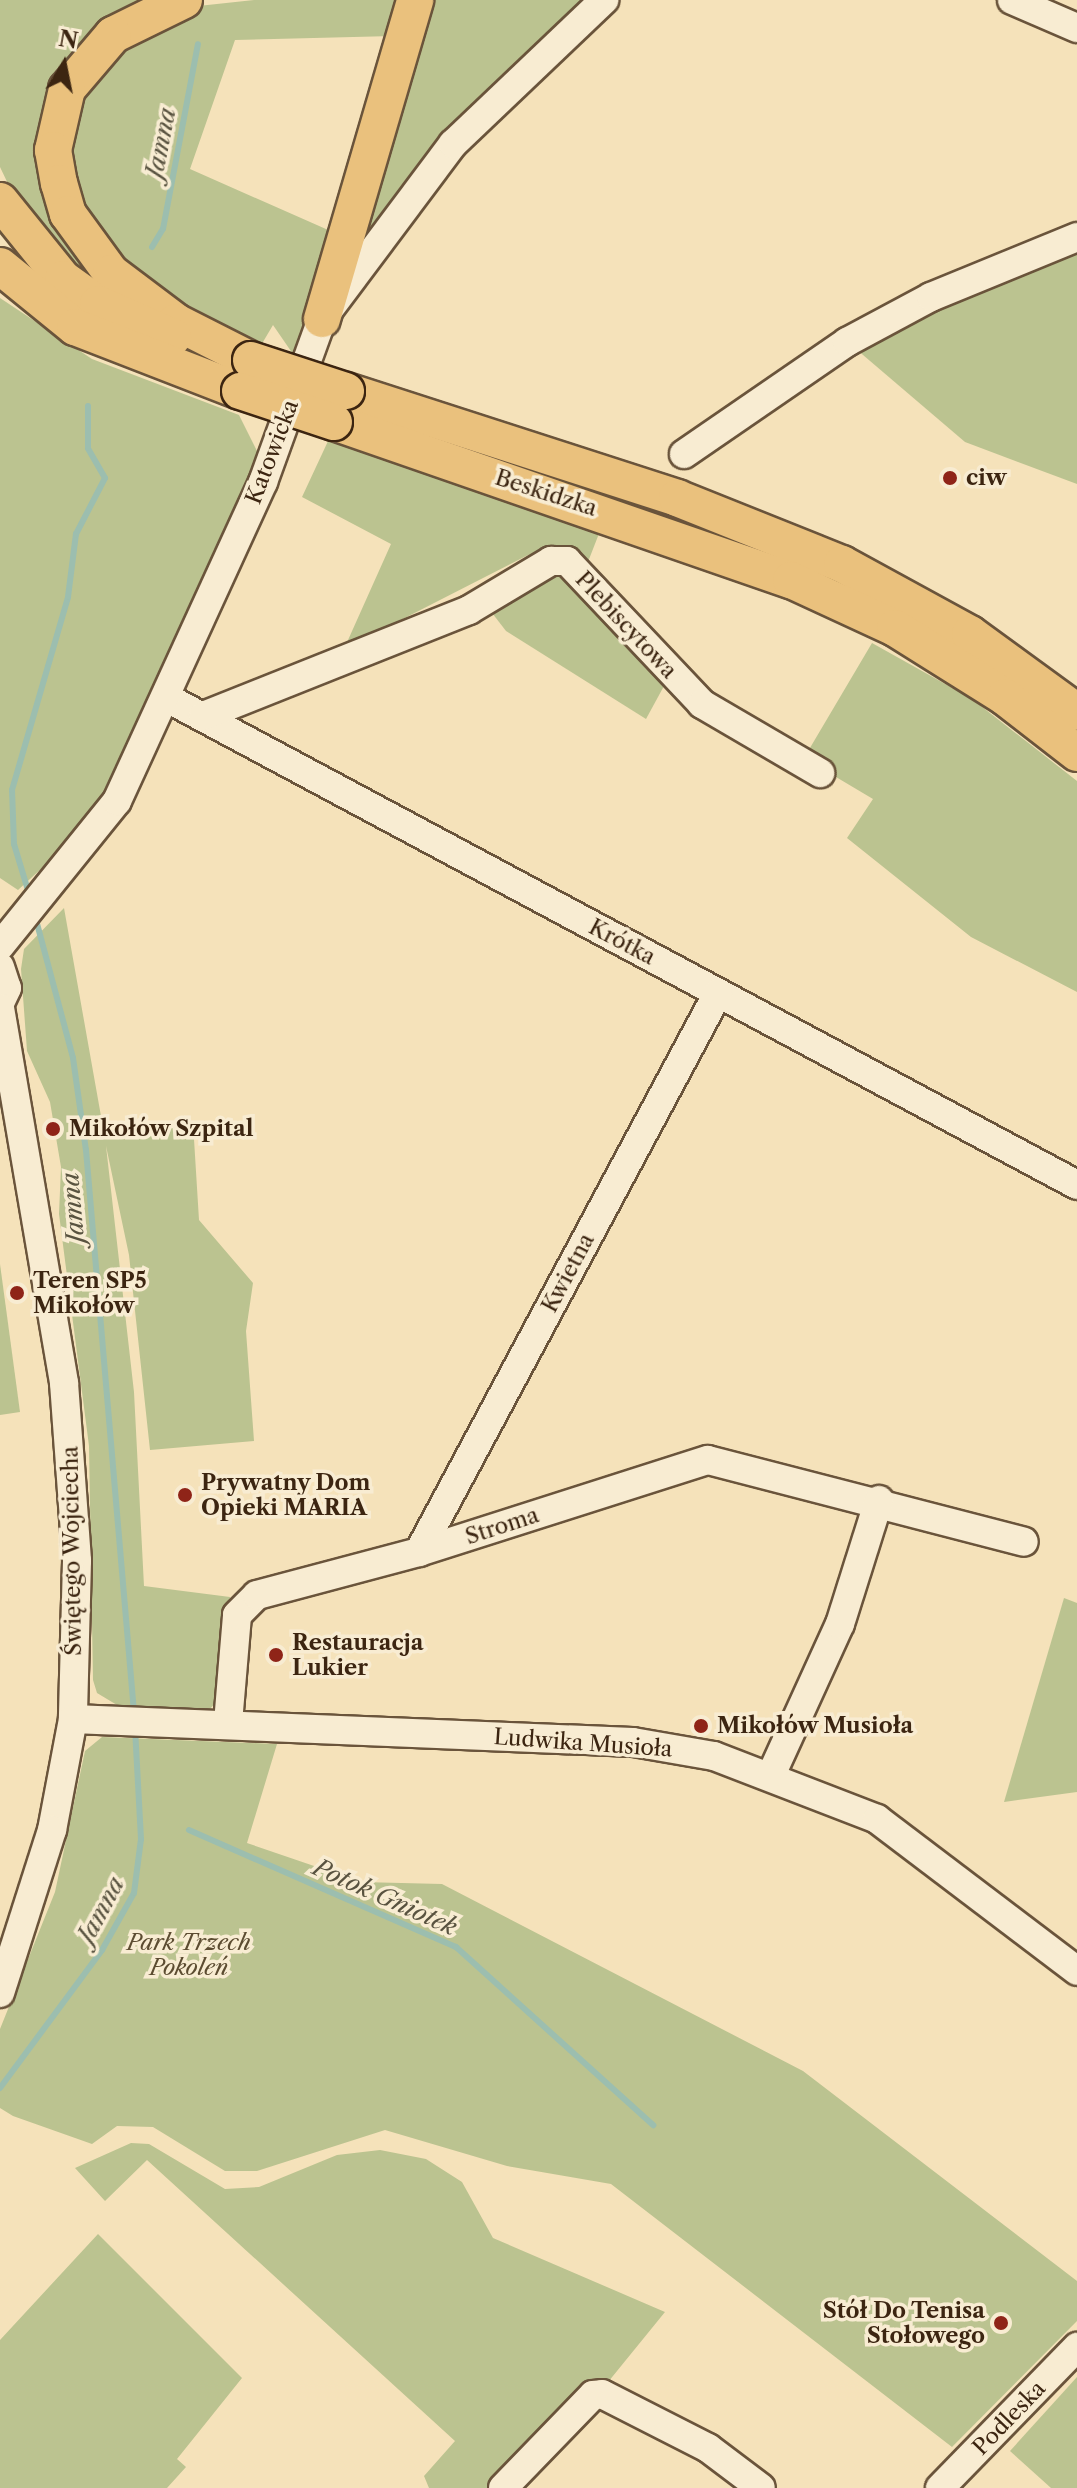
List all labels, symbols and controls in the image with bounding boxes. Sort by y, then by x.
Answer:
north arrow [24,24,104,104]
text: N [56,25,80,55]
water label: Jamna [140,105,182,181]
street label: Katowicka [240,396,304,508]
street label: Beskidzka [492,464,600,522]
place label: ciw [966,465,1007,491]
marker: ciw [941,469,959,487]
street label: Plebiscytowa [570,566,682,684]
street label: Krótka [584,914,660,970]
place label: Mikołów Szpital [69,1116,254,1142]
marker: Mikołów Szpital [44,1120,62,1138]
water label: Jamna [56,1171,90,1245]
street label: Kwietna [536,1229,600,1317]
place label: Teren SP5 Mikołów [33,1267,147,1318]
marker: Teren SP5 Mikołów [8,1284,26,1302]
street label: Świętego Wojciecha [57,1445,87,1657]
place label: Prywatny Dom Opieki MARIA [201,1469,371,1520]
marker: Prywatny Dom Opieki MARIA [176,1486,194,1504]
street label: Stroma [462,1502,542,1550]
place label: Restauracja Lukier [292,1629,424,1680]
marker: Restauracja Lukier [267,1646,285,1664]
place label: Mikołów Musioła [717,1713,914,1739]
marker: Mikołów Musioła [692,1717,710,1735]
street label: Ludwika Musioła [493,1724,673,1762]
water label: Potok Gniotek [309,1853,461,1941]
water label: Jamna [72,1872,130,1948]
park label: Park Trzech Pokoleń [127,1929,251,1980]
place label: Stół Do Tenisa Stołowego [822,2297,985,2348]
marker: Stół Do Tenisa Stołowego [992,2314,1010,2332]
street label: Podleska [967,2375,1051,2461]

